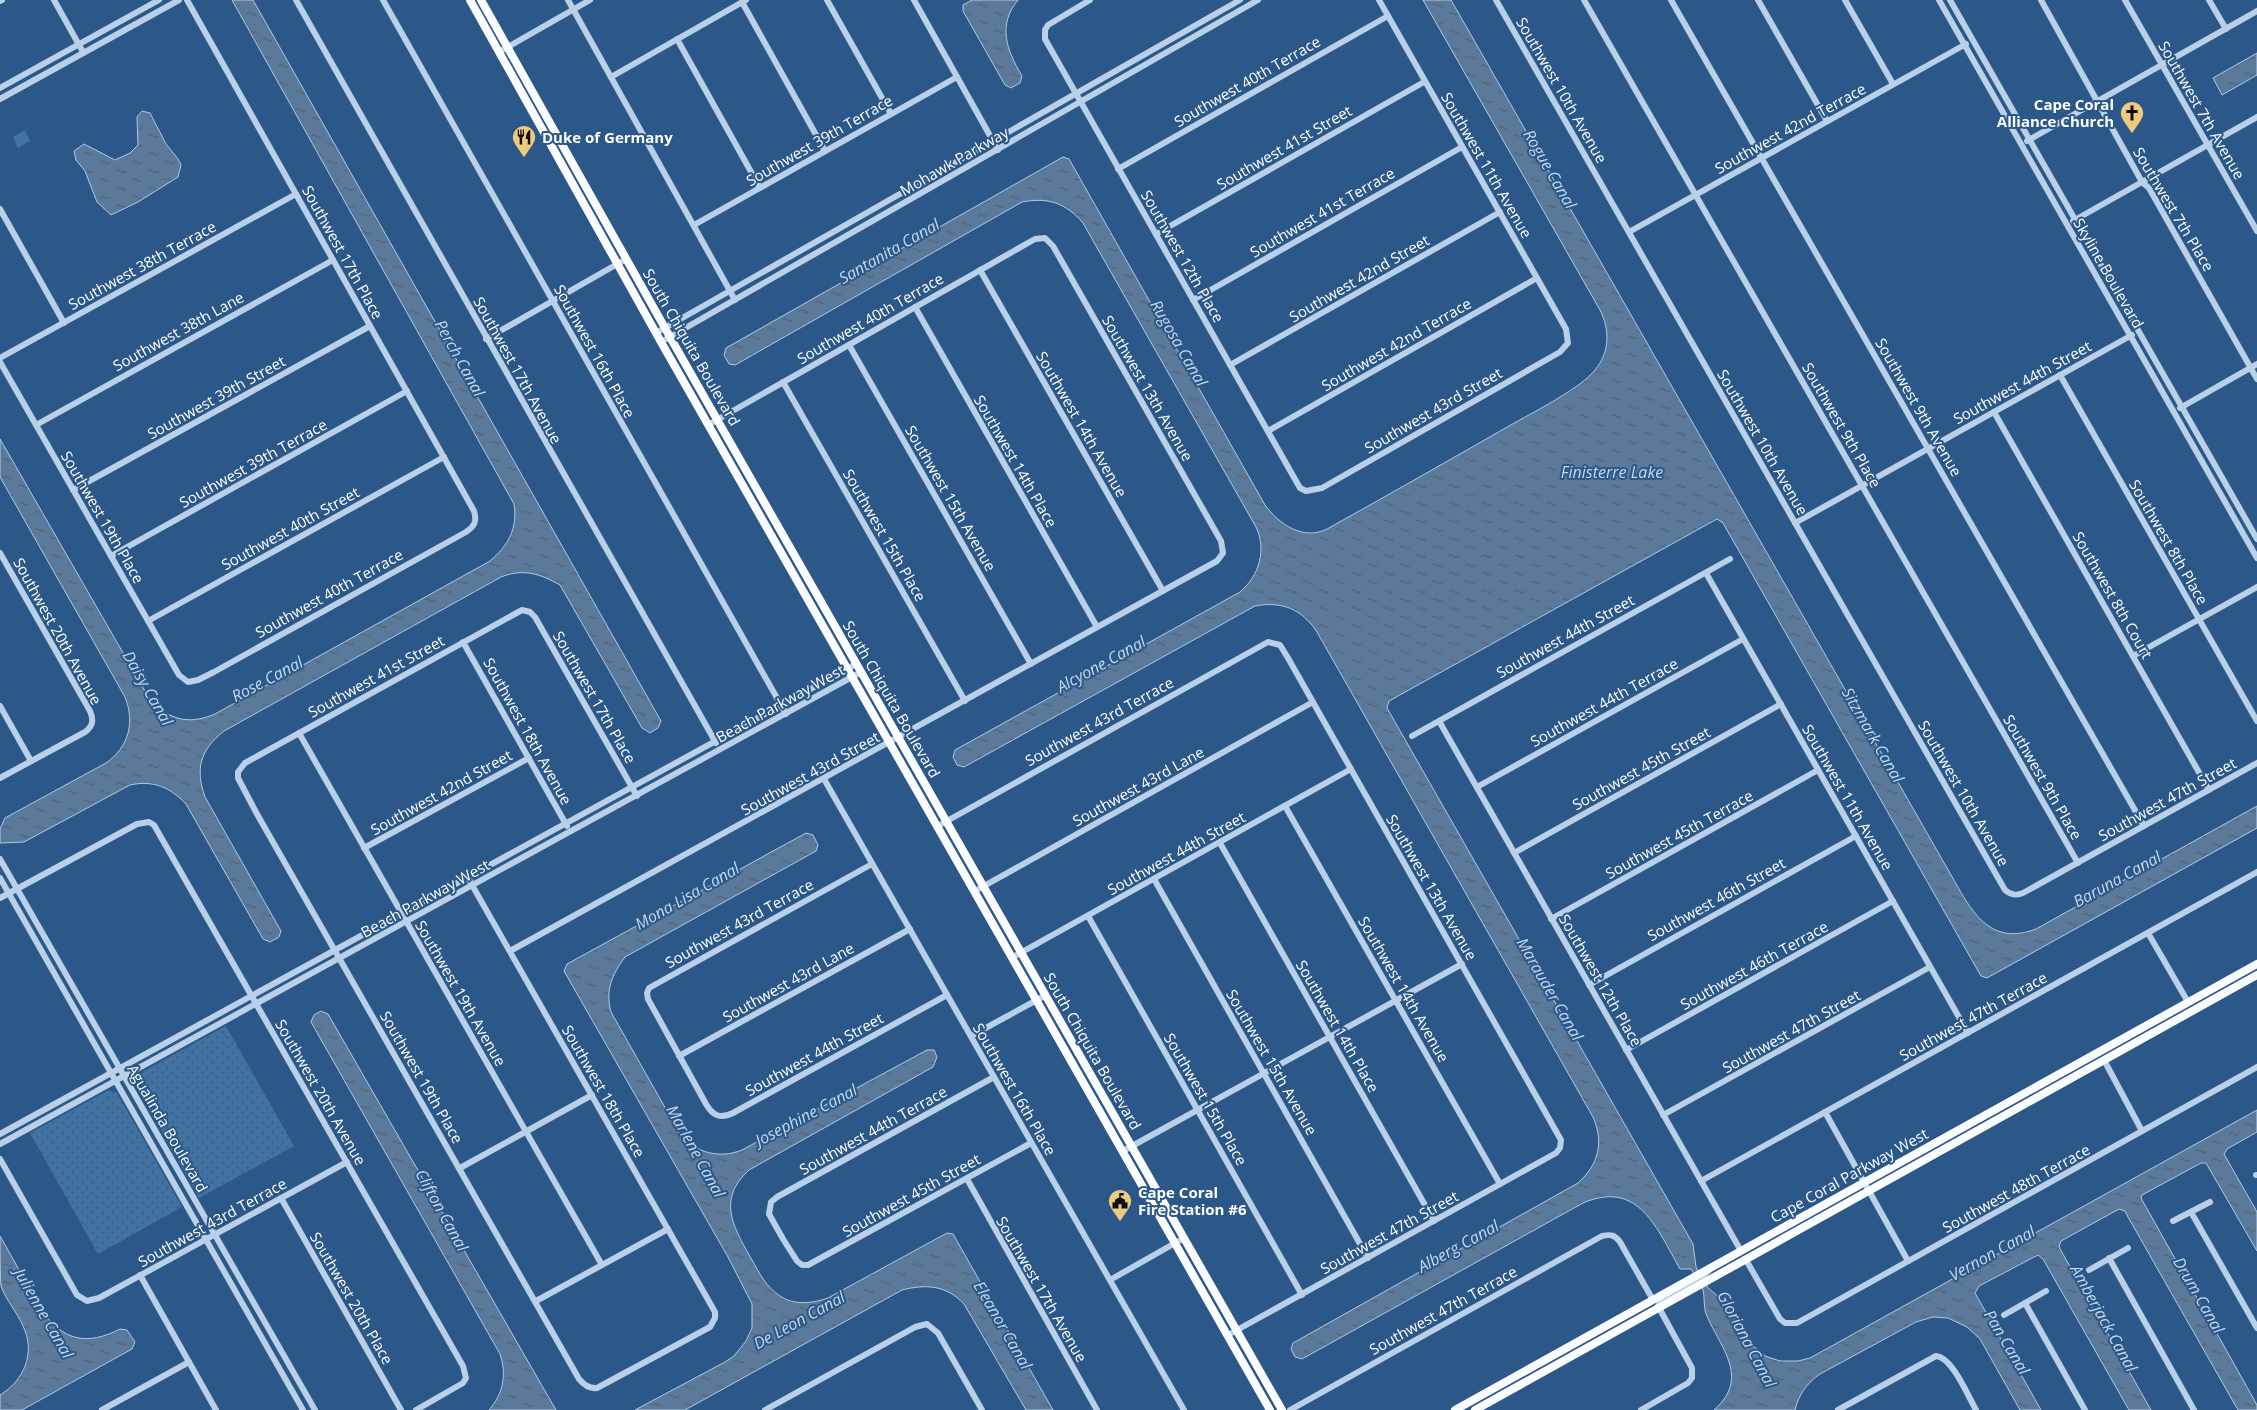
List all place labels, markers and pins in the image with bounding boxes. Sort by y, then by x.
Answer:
place label: Cape Coral Alliance Church [1997,94,2114,131]
church icon: Cape Coral Alliance Church [2119,100,2145,134]
restaurant icon: Duke of Germany [511,124,537,158]
place label: Duke of Germany [542,127,673,147]
place label: Cape Coral Fire Station #6 [1138,1182,1247,1219]
public building icon: Cape Coral Fire Station #6 [1107,1188,1133,1222]

